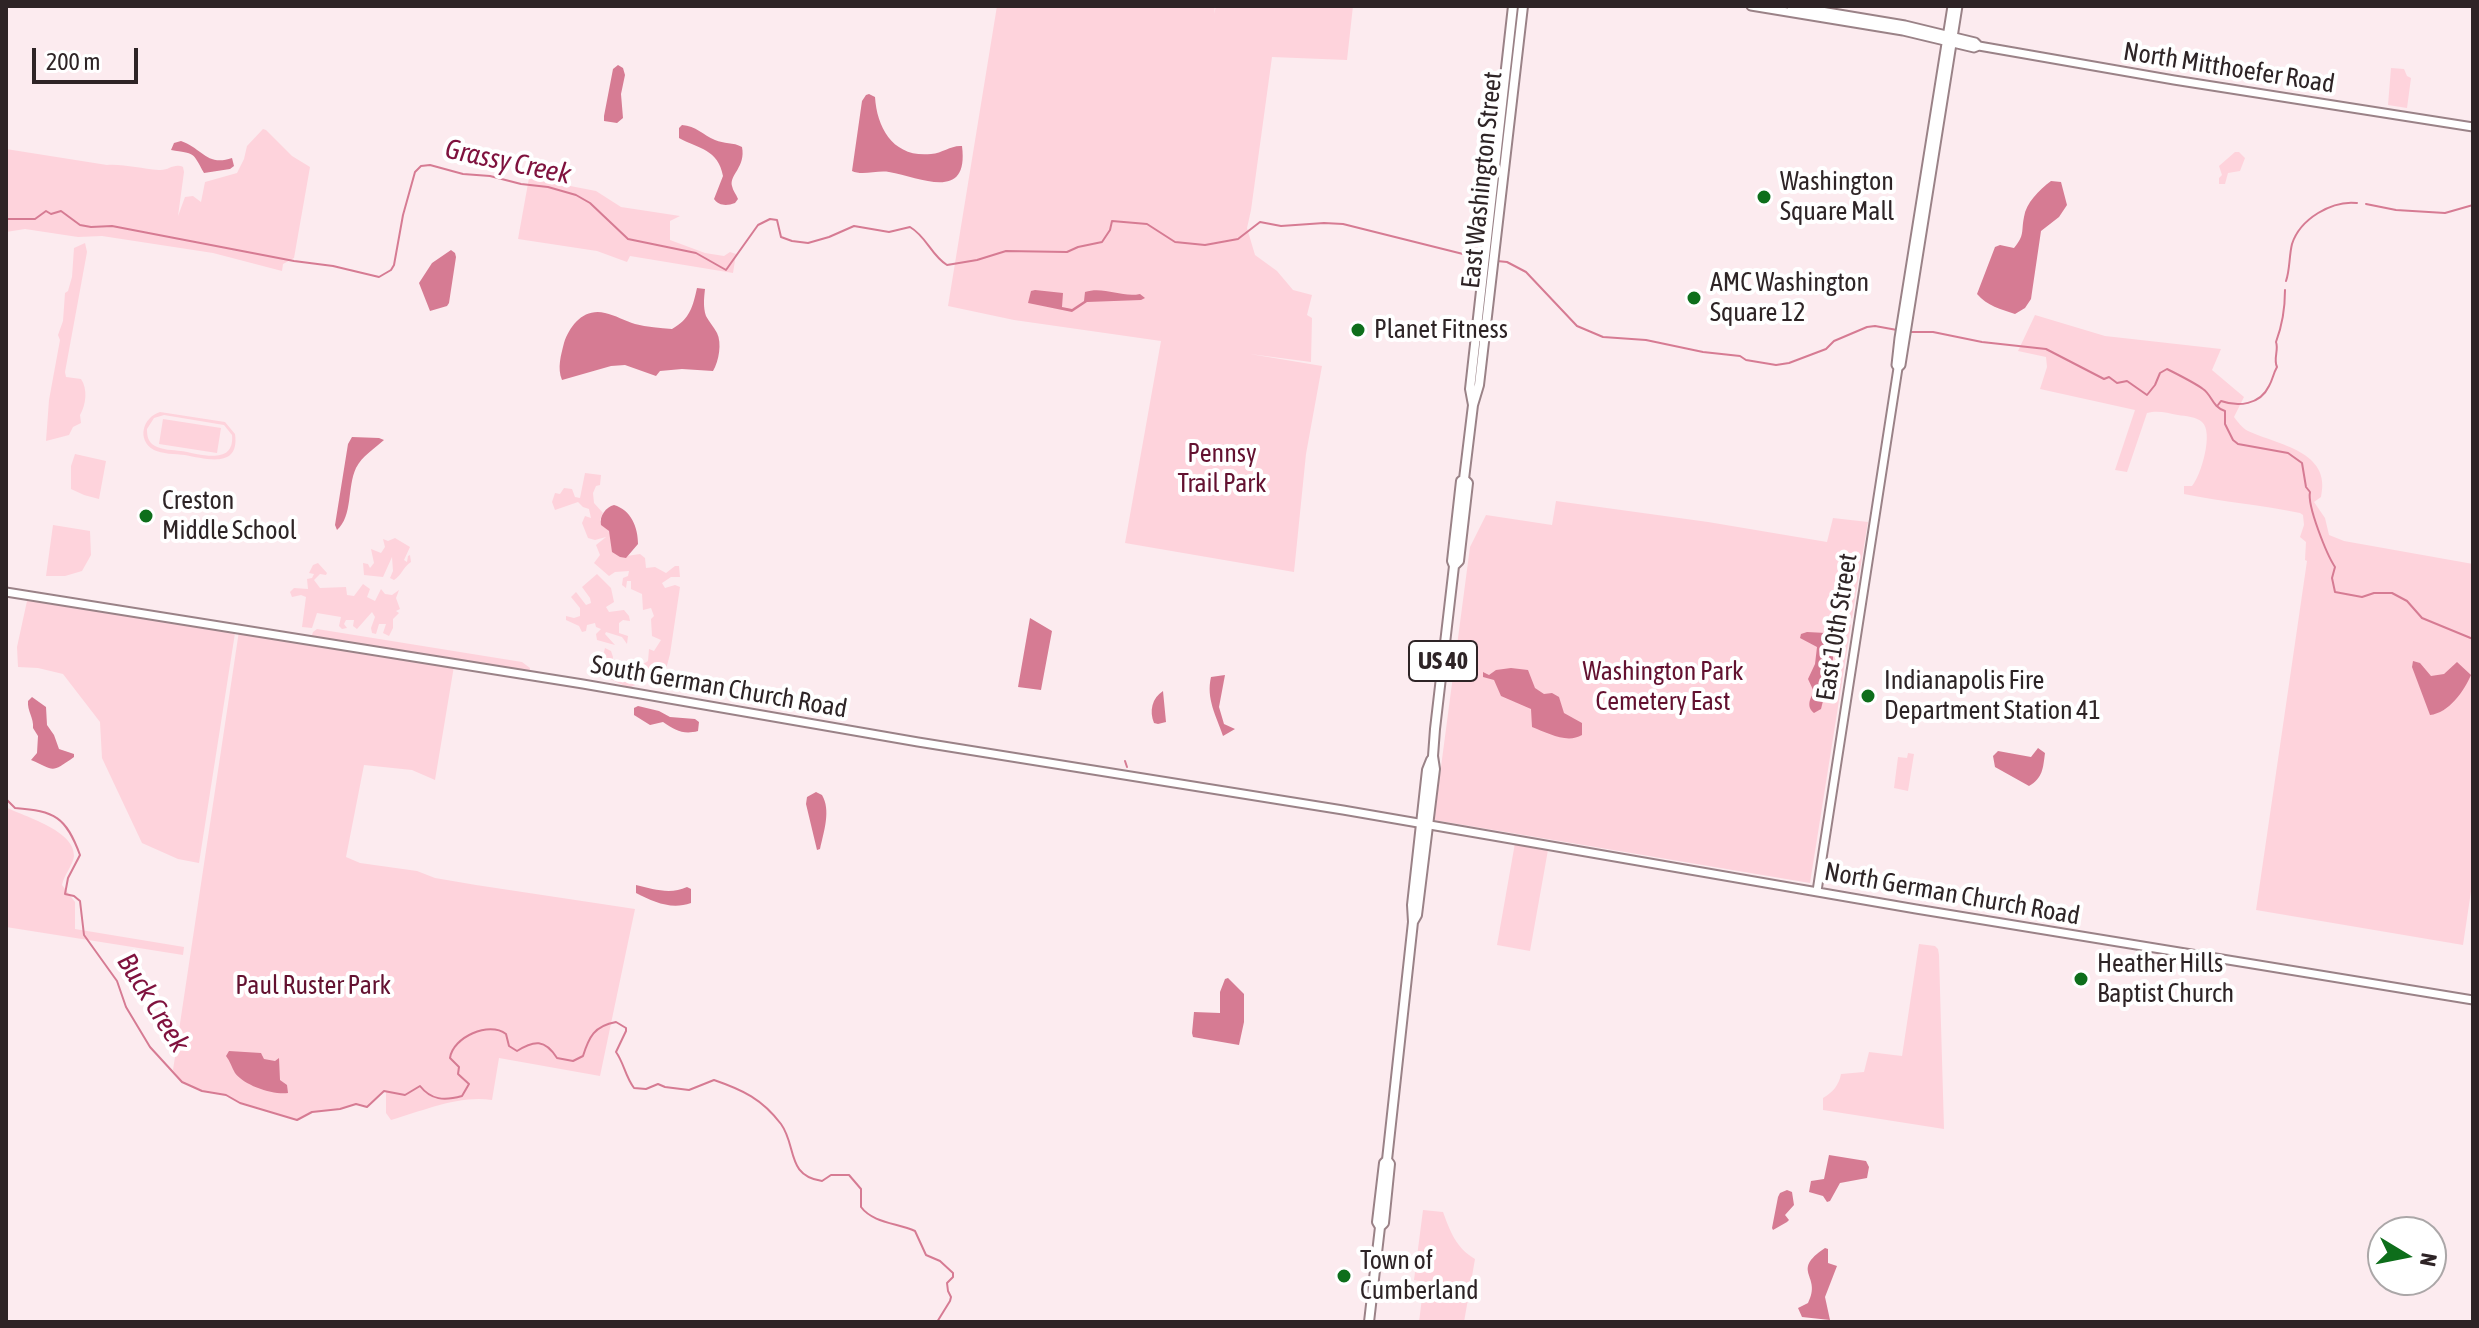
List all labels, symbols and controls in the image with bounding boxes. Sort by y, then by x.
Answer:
scale bar [36,32,142,82]
street label: North Mitthoefer Road [2121,36,2337,100]
text: 200 m [46,48,100,75]
street label: East Washington Street [1455,70,1509,290]
water label: Grassy Creek [442,132,574,192]
place label: Washington Square Mall [1780,166,1894,228]
marker: Washington Square Mall [1755,188,1773,206]
place label: AMC Washington Square 12 [1710,267,1869,328]
marker: AMC Washington Square 12 [1685,289,1703,307]
place label: Planet Fitness [1374,314,1508,346]
marker: Planet Fitness [1349,321,1367,339]
park label: Pennsy Trail Park [1178,438,1266,500]
place label: Creston Middle School [162,485,297,546]
marker: Creston Middle School [137,507,155,525]
street label: East 10th Street [1810,551,1864,703]
road number: US 40 [1409,641,1477,681]
street label: South German Church Road [588,649,850,725]
park label: Washington Park Cemetery East [1583,656,1743,718]
place label: Indianapolis Fire Department Station 41 [1884,665,2101,726]
marker: Indianapolis Fire Department Station 41 [1859,687,1877,705]
street label: North German Church Road [1822,856,2082,932]
water label: Buck Creek [109,947,197,1059]
place label: Heather Hills Baptist Church [2097,948,2234,1010]
park label: Paul Ruster Park [235,970,391,1002]
marker: Heather Hills Baptist Church [2072,970,2090,988]
north arrow [2367,1216,2447,1296]
place label: Town of Cumberland [1360,1245,1479,1306]
text: N [2415,1251,2443,1268]
marker: Town of Cumberland [1335,1267,1353,1285]

